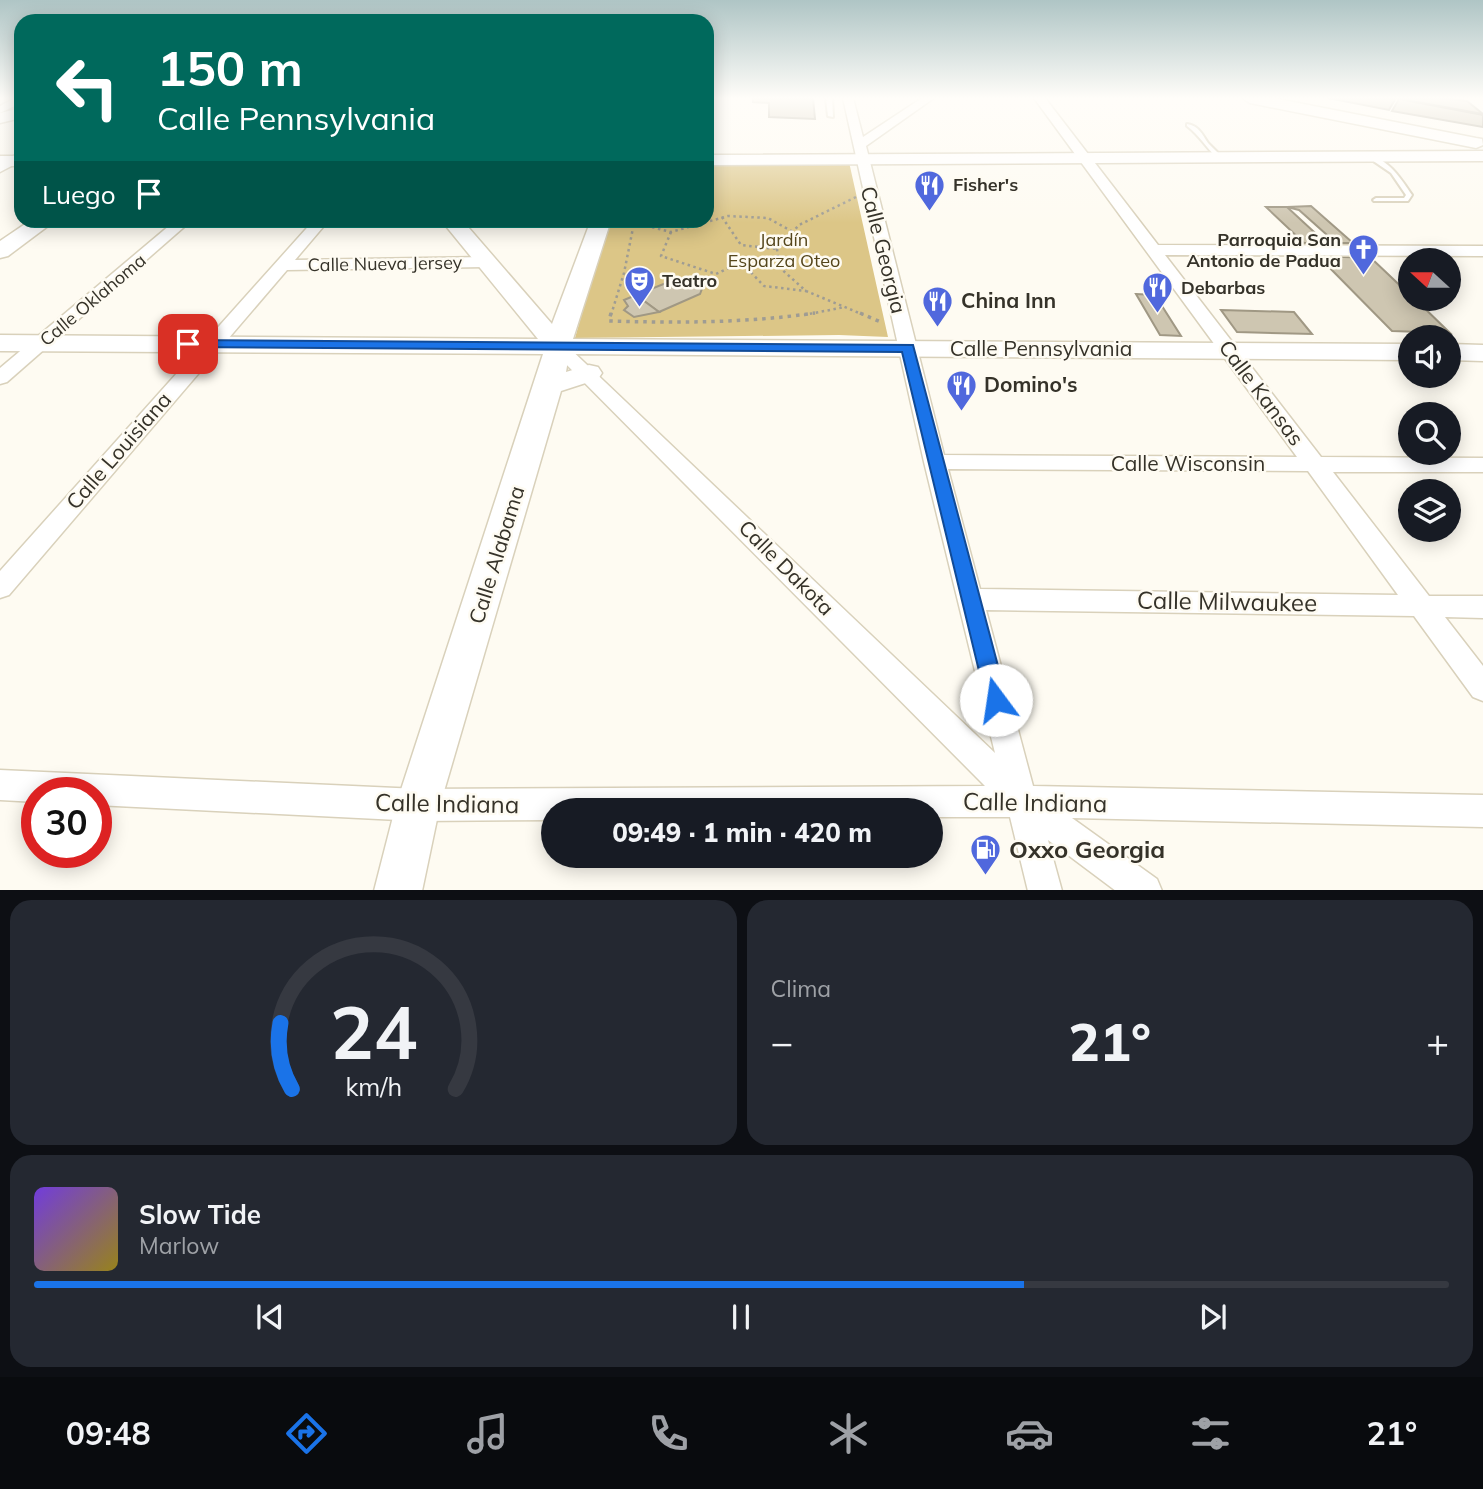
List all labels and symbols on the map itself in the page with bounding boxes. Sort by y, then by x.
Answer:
restaurant icon: Fisher's [913,168,947,212]
place label: Fisher's [953,173,1018,196]
street label: Calle Georgia [856,184,912,316]
park label: Jardín Esparza Oteo [728,228,840,272]
place label: Parroquia San Antonio de Padua [1186,228,1341,272]
church icon: Parroquia San Antonio de Padua [1347,233,1381,277]
north arrow [1398,248,1461,312]
street label: Calle Oklahoma [35,249,150,351]
street label: Calle Nueva Jersey [308,251,463,276]
theatre icon: Teatro [622,264,656,308]
place label: Teatro [662,269,717,292]
restaurant icon: Debarbas [1141,271,1175,315]
place label: Debarbas [1181,276,1265,299]
restaurant icon: China Inn [921,284,955,328]
place label: China Inn [961,287,1056,313]
pin [158,314,218,374]
street label: Calle Pennsylvania [950,335,1132,361]
street label: Calle Kansas [1214,335,1310,450]
restaurant icon: Domino's [944,368,978,412]
place label: Domino's [984,371,1078,397]
street label: Calle Louisiana [60,386,176,514]
street label: Calle Wisconsin [1111,450,1265,476]
street label: Calle Alabama [463,483,529,627]
street label: Calle Dakota [734,514,840,620]
street label: Calle Milwaukee [1137,584,1317,618]
position arrow [959,663,1033,737]
speed limit sign: 30 [21,777,112,868]
street label: Calle Indiana [963,786,1107,818]
street label: Calle Indiana [375,787,519,819]
fuel station icon: Oxxo Georgia [969,833,1003,877]
place label: Oxxo Georgia [1009,834,1165,864]

